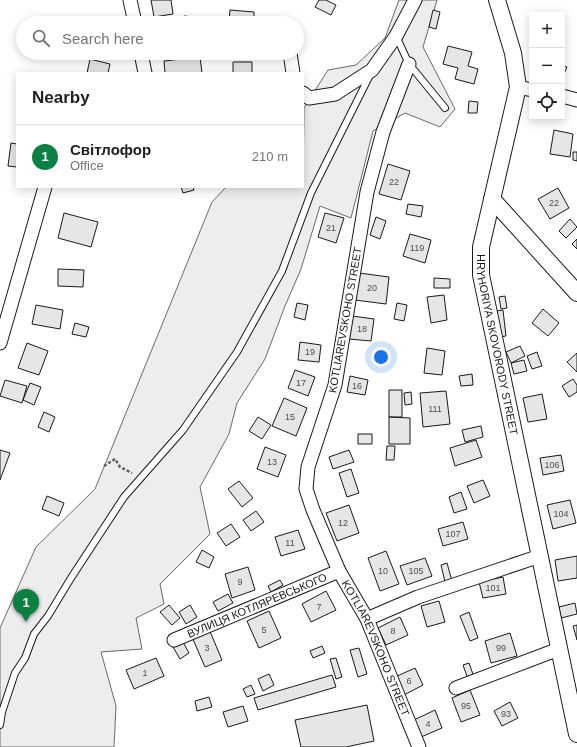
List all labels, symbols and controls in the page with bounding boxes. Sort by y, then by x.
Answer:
map controls [529,12,565,120]
button: + [529,12,565,48]
search box [16,16,304,60]
icon: search [30,27,52,49]
text: Search here [62,30,144,47]
button: − [529,48,565,84]
button: locate [529,84,565,120]
text: Nearby [32,88,90,107]
text: Світлофор [70,141,151,158]
text: 1 [41,149,49,164]
text: 210 m [252,149,288,164]
text: Office [70,158,104,173]
house number: 22 [389,177,399,187]
house number: 22 [549,198,559,208]
house number: 21 [326,223,336,233]
house number: 119 [410,243,424,253]
street label: KOTLIAREVSKOHO STREET [326,246,364,394]
street label: HRYHORIYA SKOVORODY STREET [475,254,520,436]
house number: 20 [367,283,377,293]
house number: 18 [357,324,367,334]
house number: 19 [305,347,315,357]
your location [371,347,391,367]
house number: 17 [296,378,306,388]
house number: 16 [352,381,362,391]
house number: 111 [428,404,442,414]
house number: 15 [285,412,295,422]
house number: 13 [267,457,277,467]
house number: 106 [544,460,560,470]
house number: 104 [553,509,569,519]
house number: 12 [338,518,348,528]
house number: 107 [445,529,461,539]
house number: 11 [285,538,295,548]
house number: 10 [378,566,388,576]
house number: 105 [408,566,424,576]
street label: ВУЛИЦЯ КОТЛЯРЕВСЬКОГО [186,571,329,640]
house number: 9 [237,577,243,587]
street label: KOTLIAREVSKOHO STREET [340,578,412,718]
house number: 101 [485,583,501,593]
pin: 1 [13,589,39,622]
house number: 7 [316,602,322,612]
house number: 5 [261,625,267,635]
house number: 8 [390,626,396,636]
house number: 3 [204,643,210,653]
house number: 99 [496,643,506,653]
house number: 1 [142,668,148,678]
house number: 6 [406,676,412,686]
house number: 95 [461,701,471,711]
house number: 93 [501,709,511,719]
house number: 4 [425,719,431,729]

